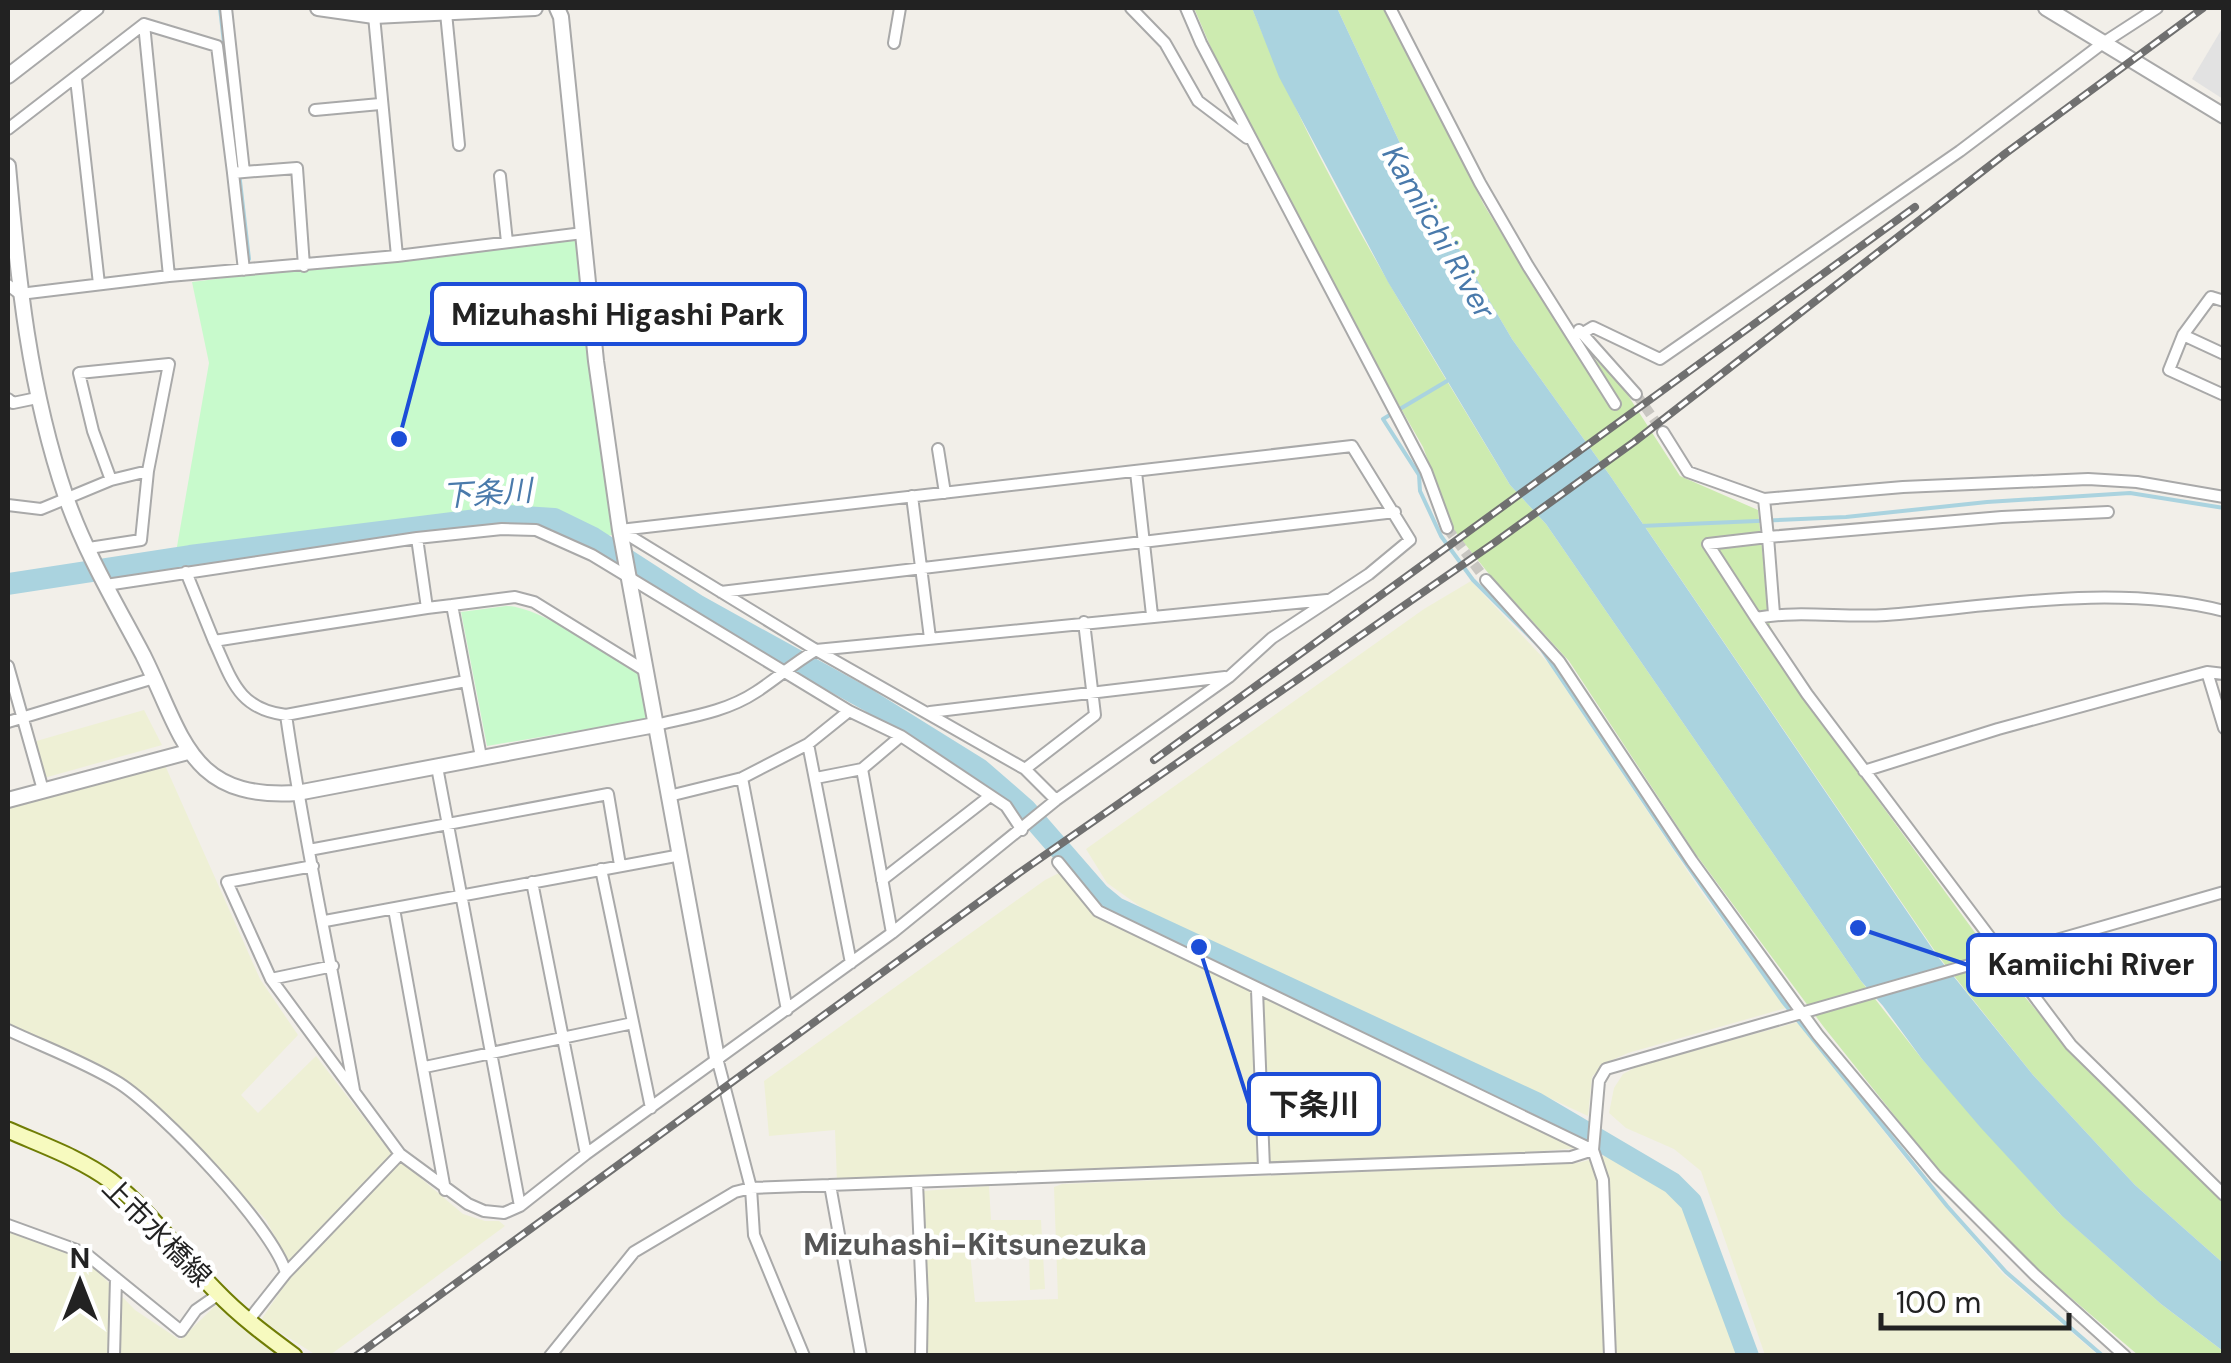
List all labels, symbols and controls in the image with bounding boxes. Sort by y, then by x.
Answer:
water label: Kamiichi River [1374,138,1505,326]
callout: Mizuhashi Higashi Park [432,284,805,344]
text: Mizuhashi Higashi Park [451,295,785,334]
water label: 下条川 [441,470,536,516]
callout: Kamiichi River [1968,935,2215,995]
text: Kamiichi River [1988,945,2194,984]
callout: 下条川 [1249,1074,1379,1134]
text: 下条川 [1269,1085,1359,1124]
street label: 上市水橋線 [94,1169,220,1295]
district label: Mizuhashi-Kitsunezuka [803,1225,1147,1264]
north arrow [30,1233,130,1333]
text: N [70,1240,90,1277]
scale bar [1881,1268,2068,1330]
text: 100 m [1896,1283,1981,1322]

